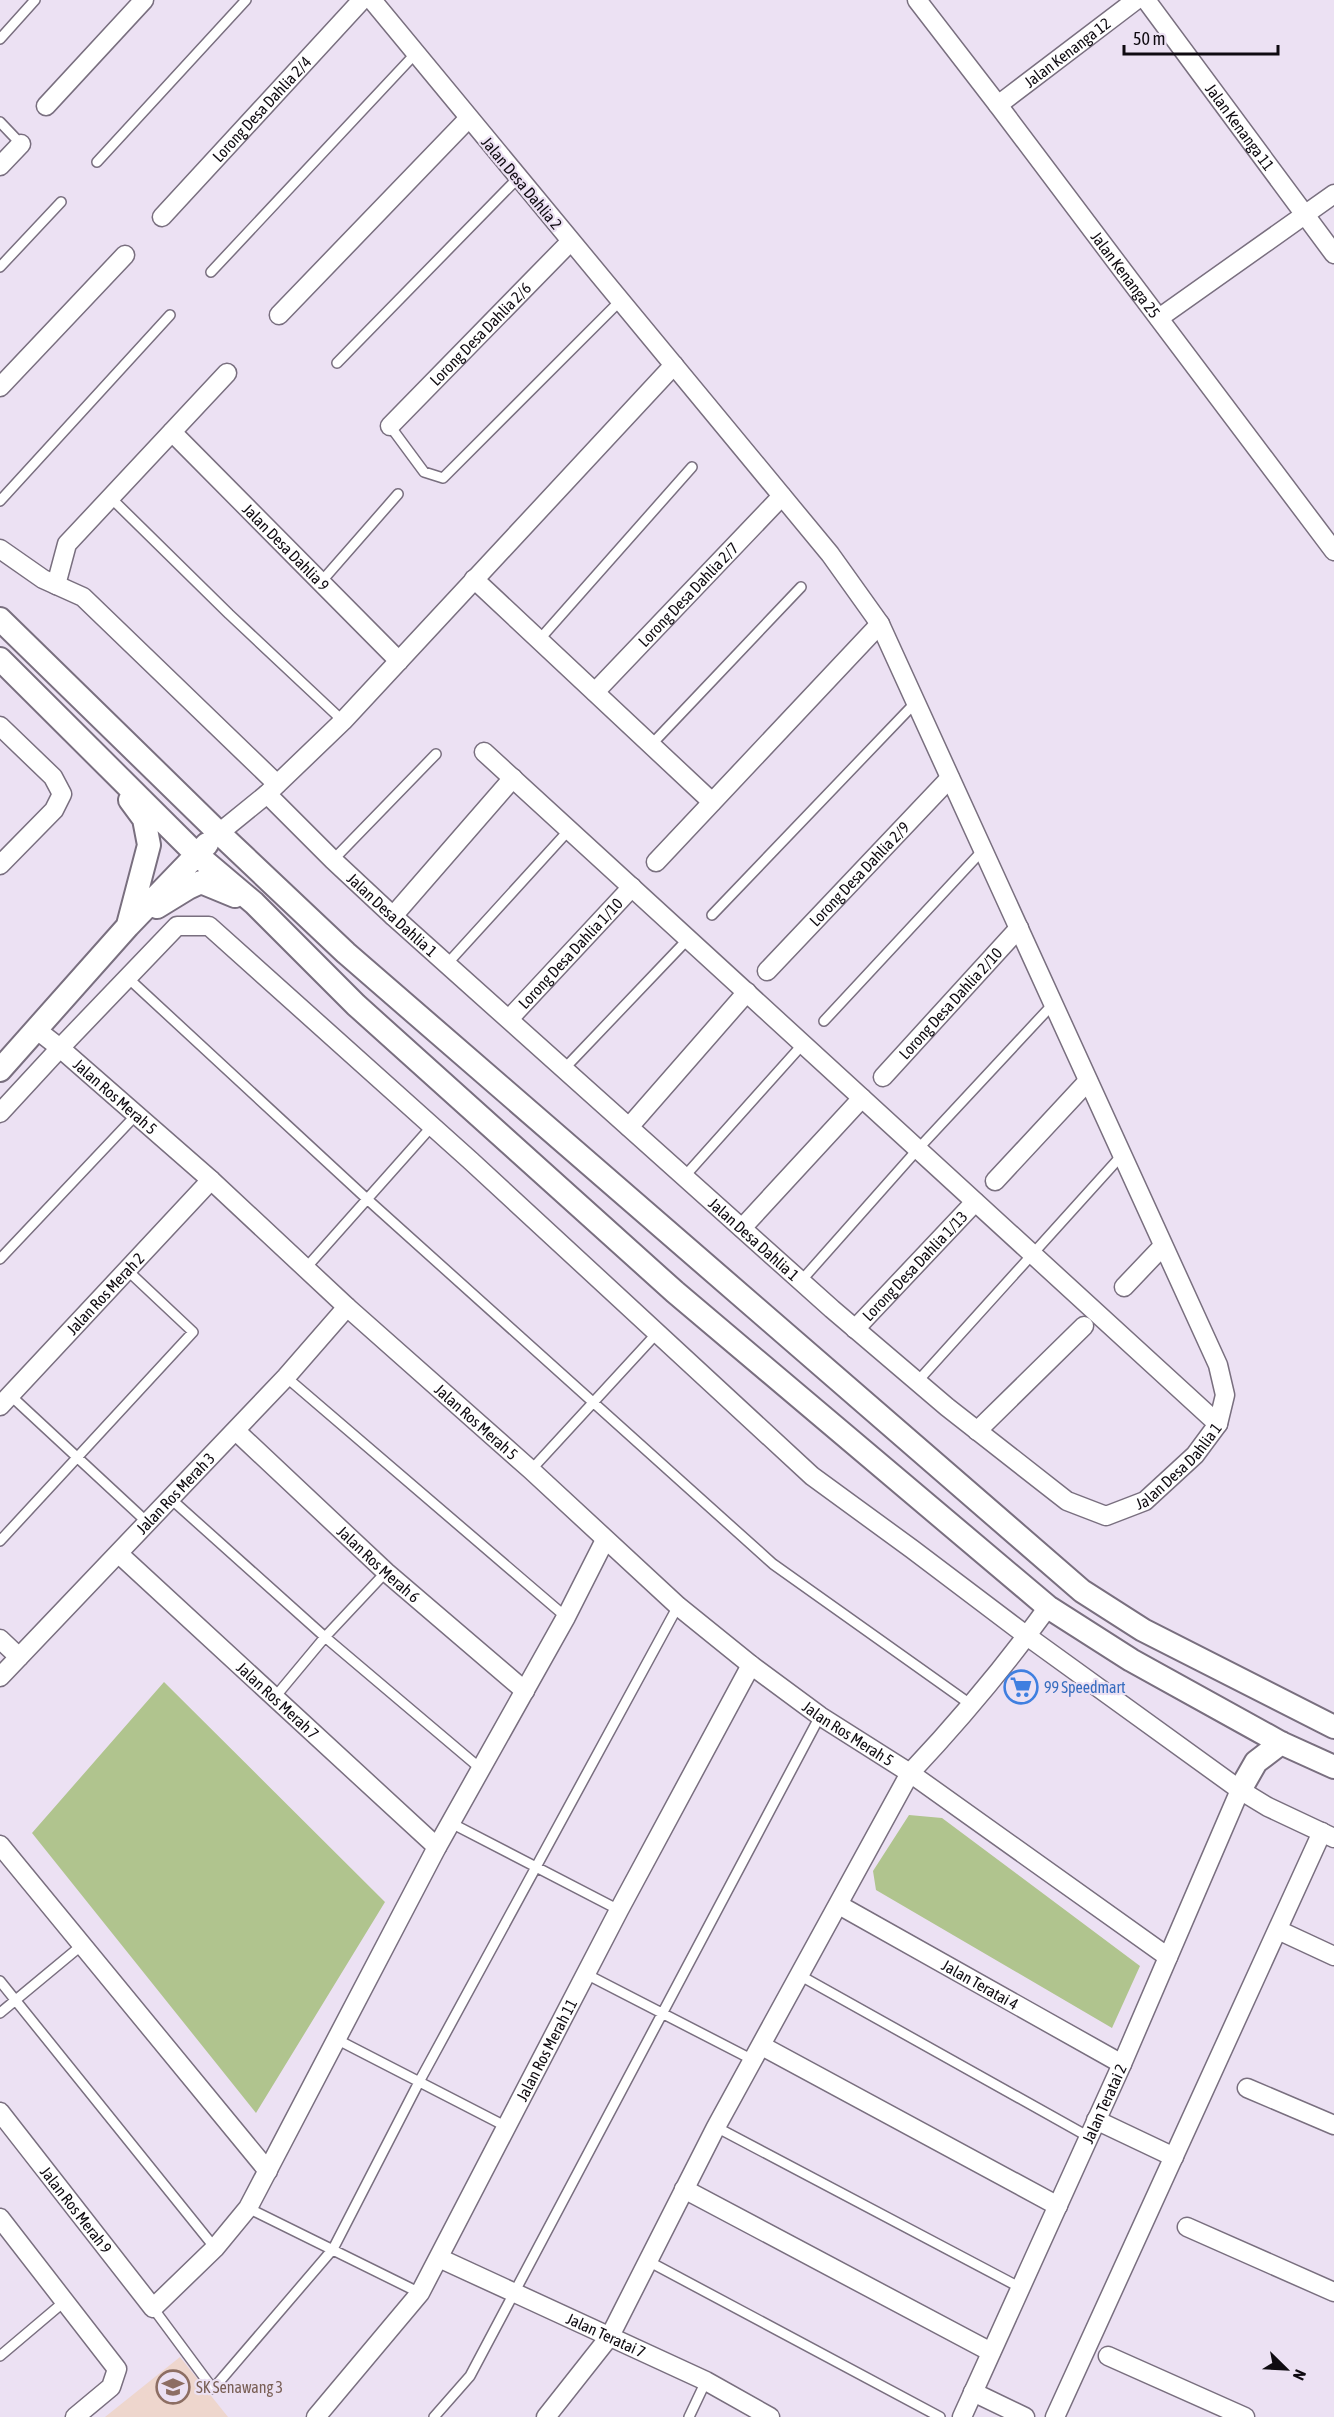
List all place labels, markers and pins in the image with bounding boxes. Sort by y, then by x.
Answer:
supermarket icon: 99 Speedmart [1003,1669,1039,1705]
place label: 99 Speedmart [1044,1678,1126,1697]
school or university icon: SK Senawang 3 [155,2369,191,2405]
place label: SK Senawang 3 [196,2378,283,2397]

